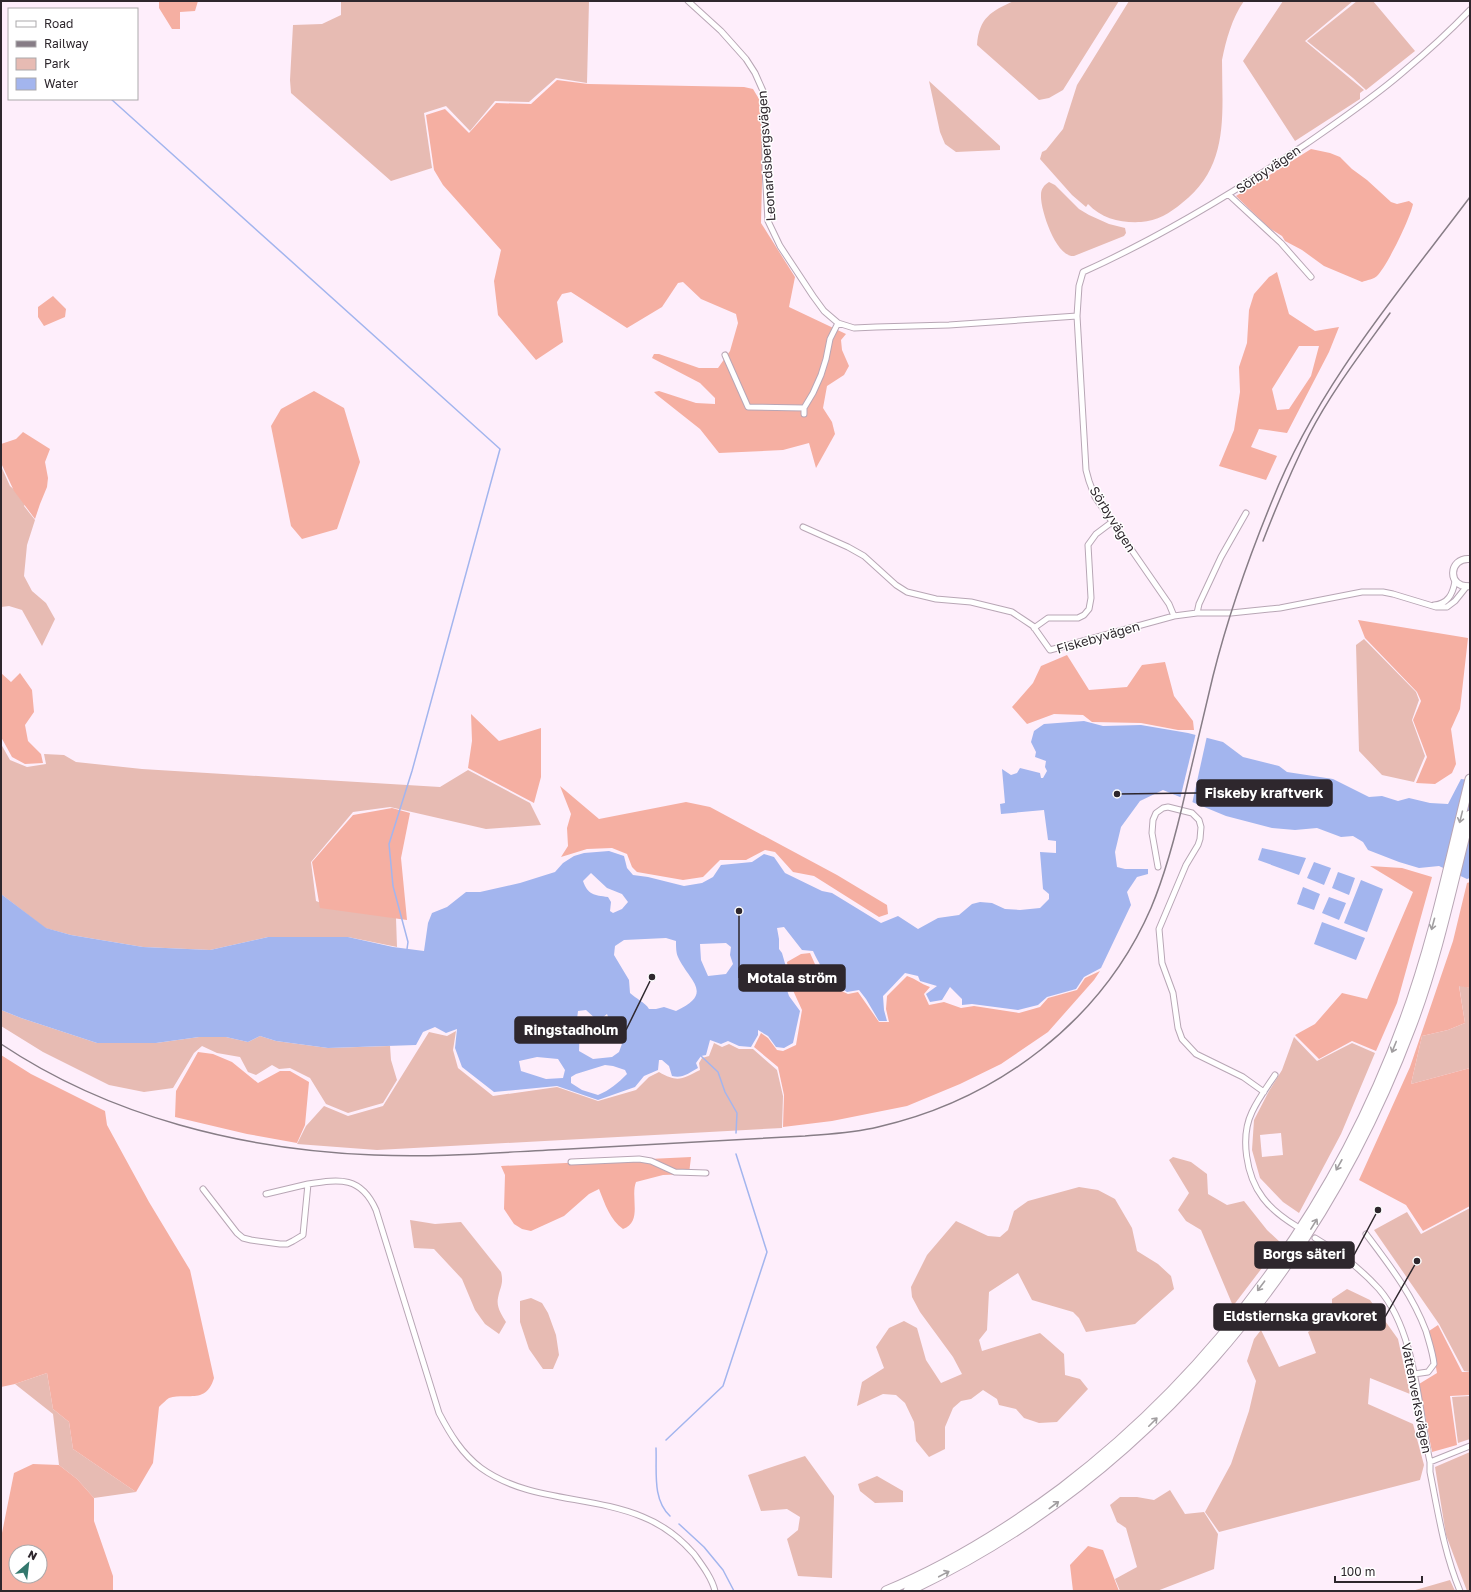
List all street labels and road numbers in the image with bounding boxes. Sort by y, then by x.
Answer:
street label: Leonardsbergsvägen [753,90,779,222]
street label: Sörbyvägen [1233,142,1303,196]
street label: Sörbyvägen [1086,483,1140,555]
street label: Fiskebyvägen [1054,617,1142,657]
street label: Vattenverksvägen [1398,1341,1436,1455]

